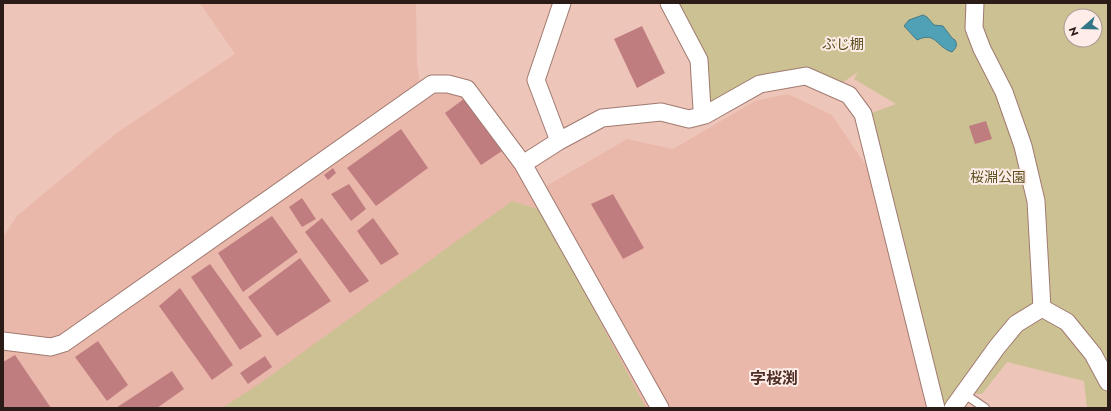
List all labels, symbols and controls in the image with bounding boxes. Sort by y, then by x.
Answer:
north arrow [1063,8,1103,48]
text: N [1065,25,1083,38]
park label: ぶじ棚 [822,34,864,54]
park label: 桜淵公園 [970,167,1026,187]
district label: 字桜渕 [750,367,798,390]

